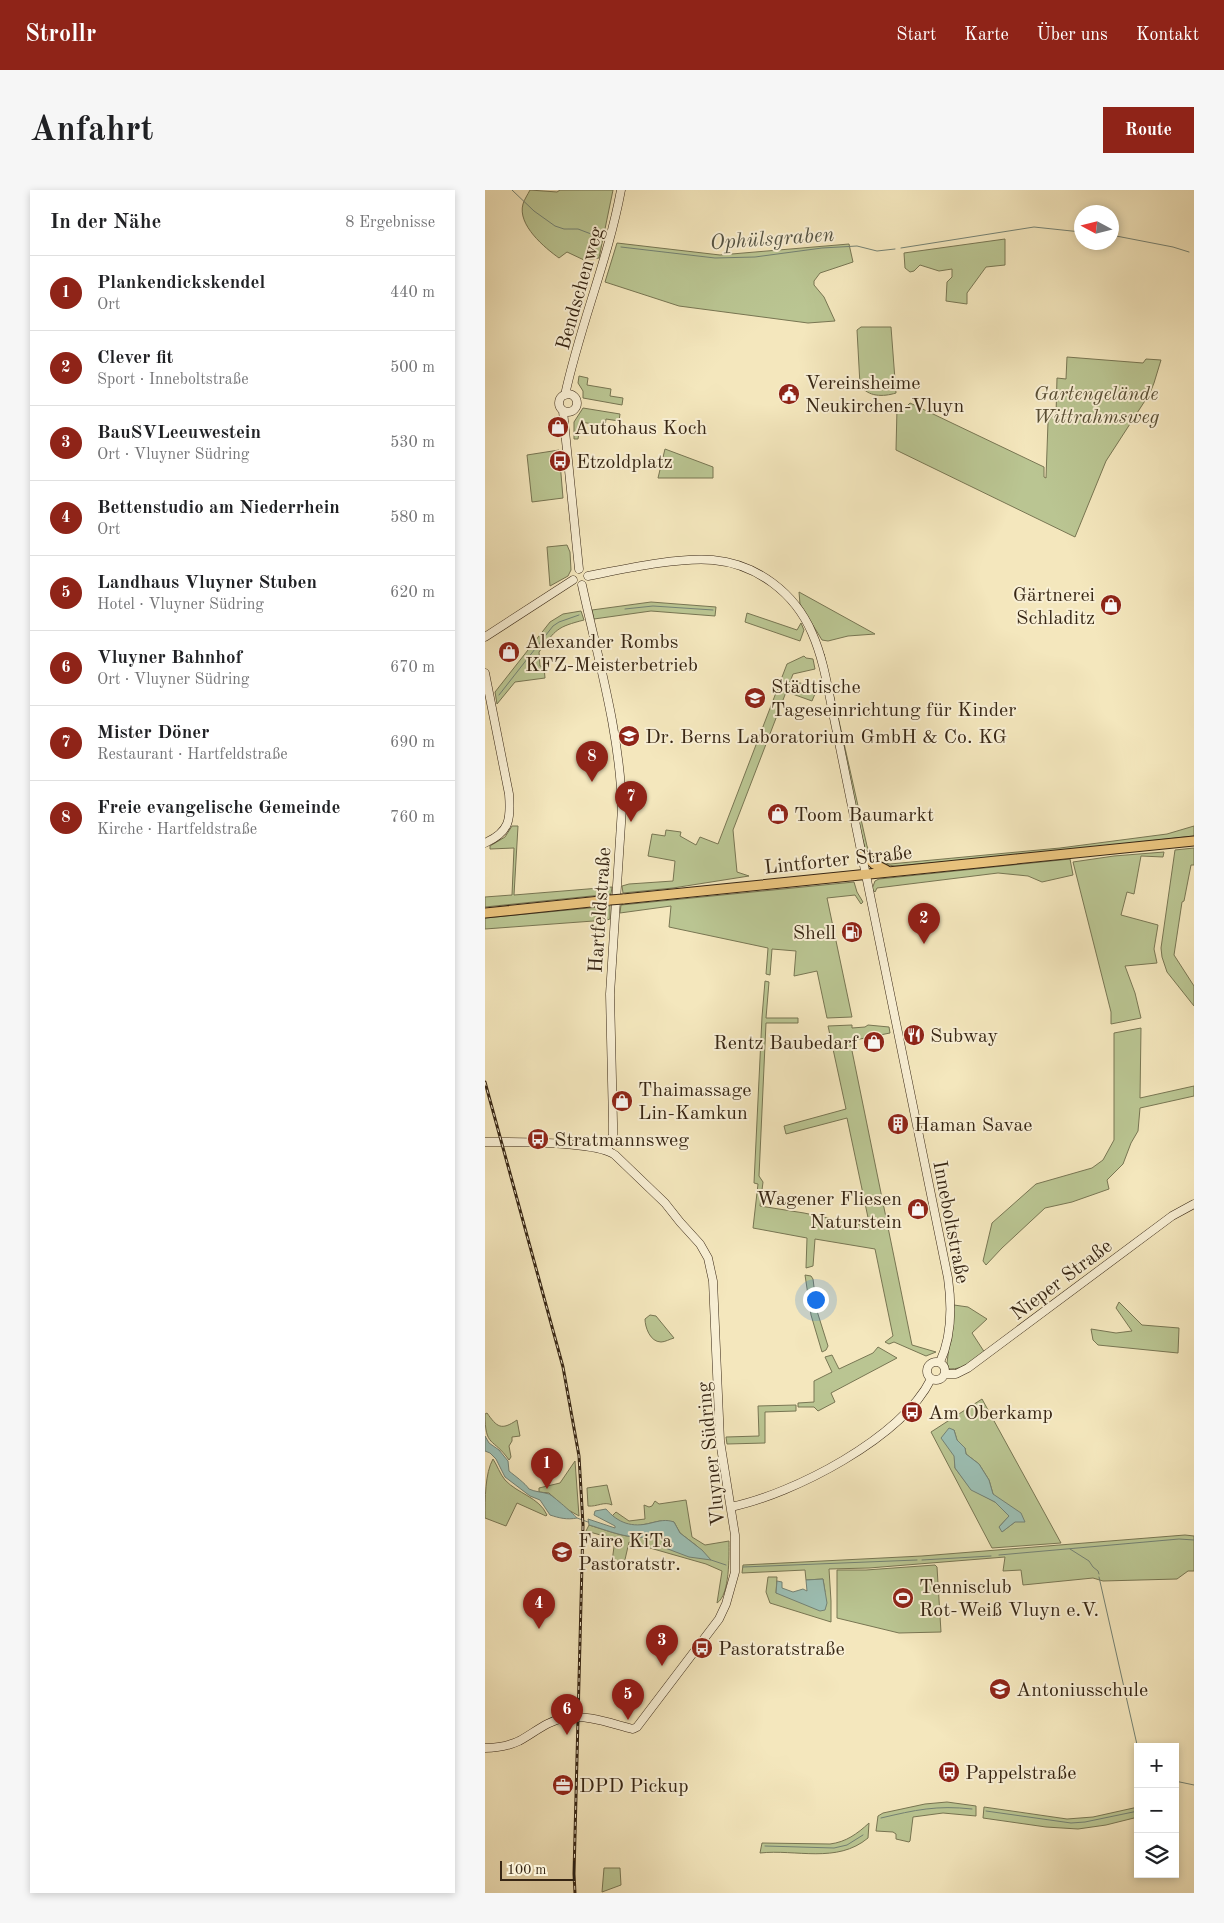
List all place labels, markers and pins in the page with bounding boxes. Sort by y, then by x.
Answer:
place label: Vereinsheime Neukirchen-Vluyn [805,374,964,417]
public building icon: Vereinsheime Neukirchen-Vluyn [777,382,801,406]
shop icon: Autohaus Koch [546,415,570,439]
place label: Autohaus Koch [574,419,707,439]
bus stop icon: Etzoldplatz [548,449,572,473]
place label: Etzoldplatz [576,453,673,473]
place label: Gärtnerei Schladitz [1013,586,1095,629]
shop icon: Gärtnerei Schladitz [1099,593,1123,617]
place label: Alexander Rombs KFZ-Meisterbetrieb [525,633,698,676]
shop icon: Alexander Rombs KFZ-Meisterbetrieb [497,640,521,664]
place label: Städtische Tageseinrichtung für Kinder [771,678,1017,721]
school or university icon: Städtische Tageseinrichtung für Kinder [743,686,767,710]
school or university icon: Dr. Berns Laboratorium GmbH & Co. KG [617,724,641,748]
place label: Dr. Berns Laboratorium GmbH & Co. KG [645,728,1007,748]
pin: 8 [576,741,608,782]
pin: 7 [615,781,647,822]
shop icon: Toom Baumarkt [766,802,790,826]
place label: Toom Baumarkt [794,806,934,826]
pin: 2 [908,903,940,944]
fuel station icon: Shell [840,920,864,944]
place label: Shell [793,924,836,944]
restaurant icon: Subway [902,1023,926,1047]
place label: Subway [930,1027,998,1047]
shop icon: Rentz Baubedarf [862,1030,886,1054]
place label: Rentz Baubedarf [713,1034,859,1054]
place label: Thaimassage Lin-Kamkun [638,1081,751,1124]
shop icon: Thaimassage Lin-Kamkun [610,1089,634,1113]
building icon: Haman Savae [886,1112,910,1136]
place label: Haman Savae [914,1116,1032,1136]
bus stop icon: Stratmannsweg [526,1127,550,1151]
place label: Stratmannsweg [554,1131,689,1151]
place label: Wagener Fliesen Naturstein [756,1190,902,1233]
shop icon: Wagener Fliesen Naturstein [906,1197,930,1221]
bus stop icon: Am Oberkamp [900,1400,924,1424]
place label: Am Oberkamp [928,1404,1053,1424]
pin: 1 [531,1448,563,1489]
place label: Faire KiTa Pastoratstr. [578,1532,681,1575]
school or university icon: Faire KiTa Pastoratstr. [550,1540,574,1564]
place label: Tennisclub Rot-Weiß Vluyn e.V. [919,1578,1099,1621]
sports icon: Tennisclub Rot-Weiß Vluyn e.V. [891,1586,915,1610]
pin: 4 [523,1588,555,1629]
pin: 3 [646,1625,678,1666]
bus stop icon: Pastoratstraße [690,1636,714,1660]
place label: Pastoratstraße [718,1640,845,1660]
school or university icon: Antoniusschule [988,1677,1012,1701]
pin: 5 [612,1679,644,1720]
place label: Antoniusschule [1016,1681,1148,1701]
pin: 6 [551,1694,583,1735]
bus stop icon: Pappelstraße [937,1760,961,1784]
place label: Pappelstraße [965,1764,1076,1784]
office icon: DPD Pickup [551,1773,575,1797]
place label: DPD Pickup [579,1777,689,1797]

